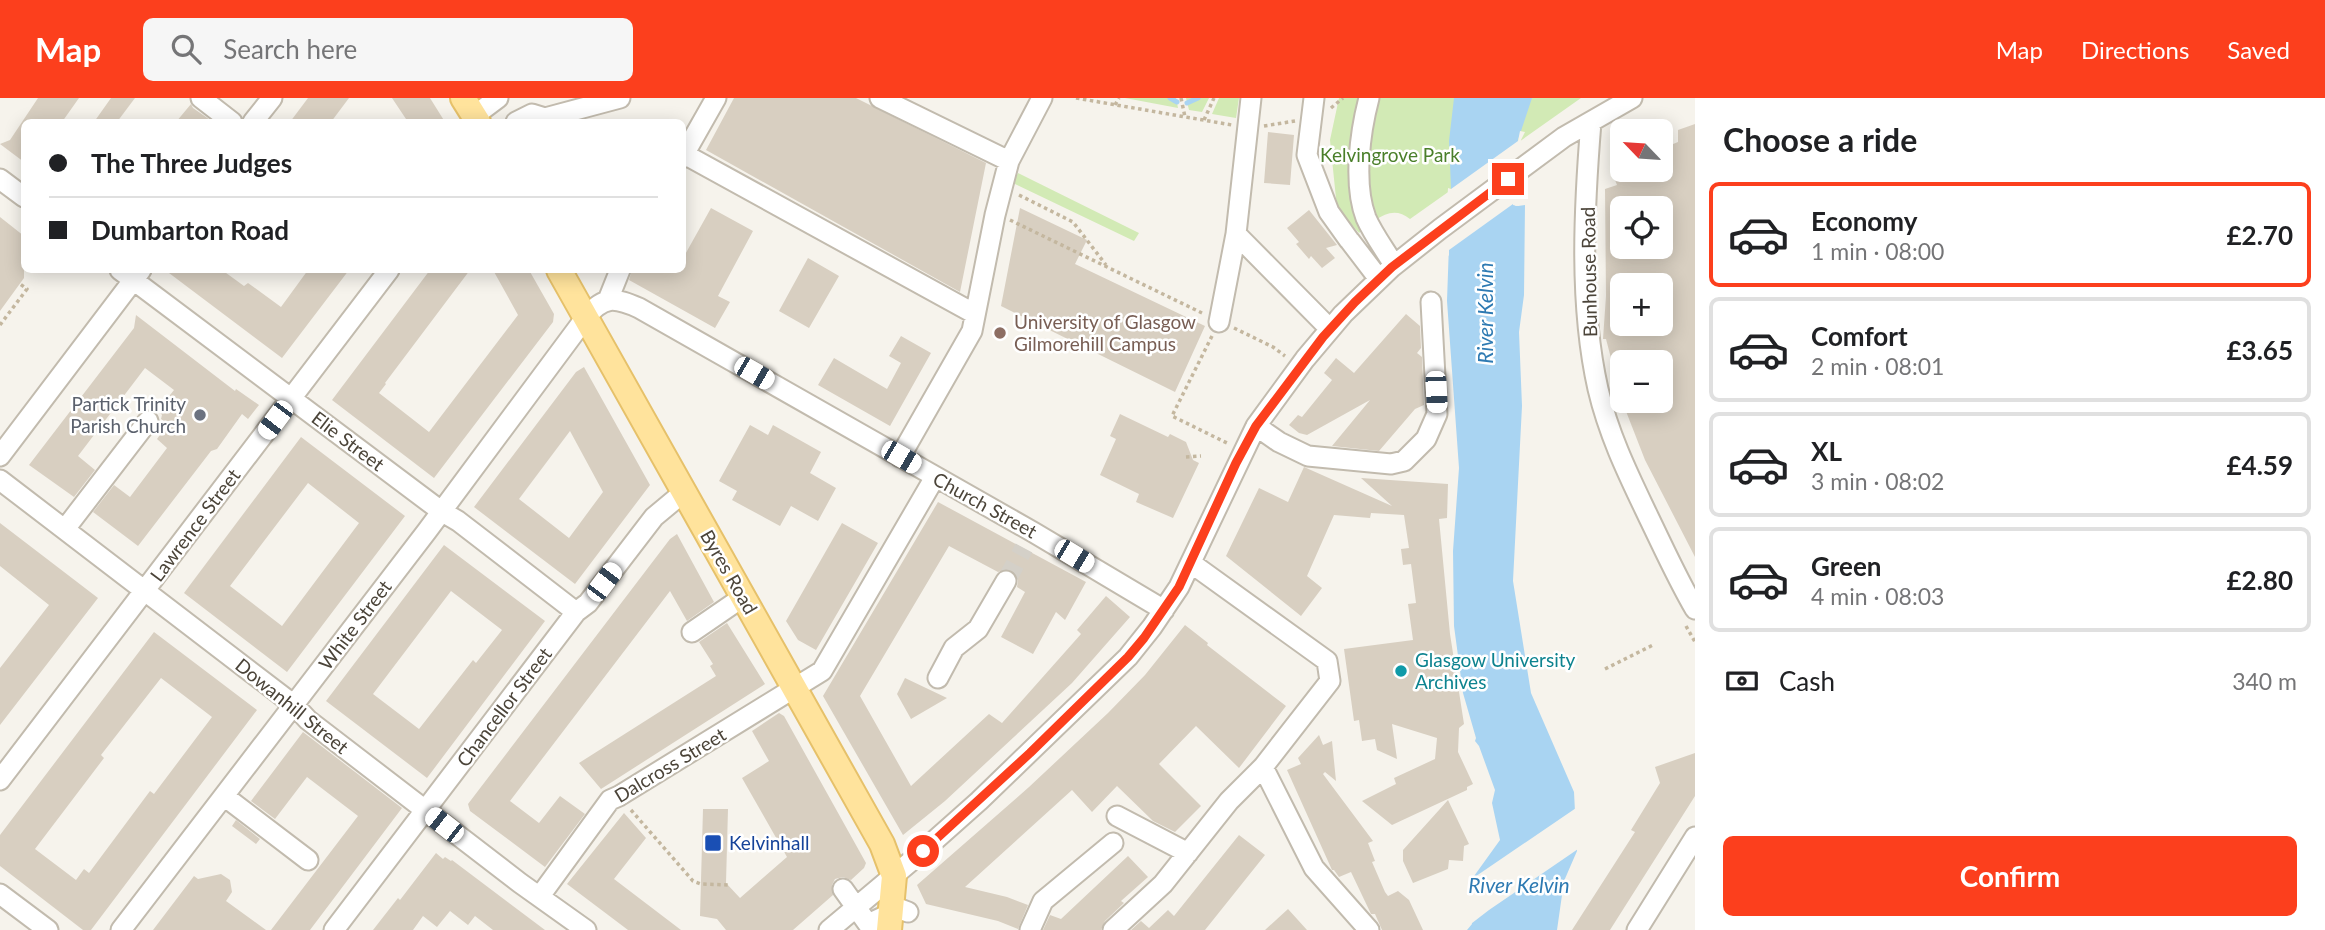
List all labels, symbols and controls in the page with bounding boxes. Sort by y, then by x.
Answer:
search box [143,18,633,81]
text: Map [35,29,101,69]
icon: search [167,30,205,68]
text: Search here [223,33,357,65]
text: Map [1996,35,2043,64]
text: Directions [2081,35,2189,64]
text: Saved [2227,35,2290,64]
north arrow [1610,119,1673,182]
map controls [1610,119,1673,413]
text: Choose a ride [1723,120,1917,159]
park label: Kelvingrove Park [1320,143,1460,166]
text: The Three Judges [91,147,292,179]
route end [1492,163,1524,195]
button: locate [1610,196,1673,259]
icon: car [1727,203,1790,266]
text: Economy [1811,205,1917,237]
street label: Bunhouse Road [1576,207,1601,337]
text: Dumbarton Road [91,214,289,246]
text: £2.70 [2227,219,2293,251]
text: 1 min · 08:00 [1811,237,1944,265]
water label: River Kelvin [1472,262,1497,364]
button: + [1610,273,1673,336]
place label: University of Glasgow Gilmorehill Campus [1014,310,1196,355]
icon: car [1727,318,1790,381]
text: Comfort [1811,320,1908,352]
marker: University of Glasgow Gilmorehill Campus [992,325,1008,341]
text: £3.65 [2227,334,2293,366]
button: − [1610,350,1673,413]
text: 2 min · 08:01 [1811,352,1944,380]
car [731,353,778,393]
car [1425,370,1448,414]
place label: Partick Trinity Parish Church [70,392,186,437]
car [254,397,297,443]
street label: Elie Street [307,406,389,475]
marker: Partick Trinity Parish Church [192,407,208,423]
icon: car [1727,433,1790,496]
text: XL [1811,435,1842,467]
car [878,437,925,477]
text: £4.59 [2227,449,2293,481]
street label: Lawrence Street [145,464,245,586]
street label: Church Street [929,467,1041,543]
text: 3 min · 08:02 [1811,467,1944,495]
street label: Byres Road [696,525,763,618]
car [1051,536,1098,576]
icon: car [1727,548,1790,611]
text: Green [1811,550,1881,582]
car [583,559,626,605]
text: £2.80 [2227,564,2293,596]
street label: White Street [313,575,396,674]
text: 4 min · 08:03 [1811,582,1944,610]
street label: Chancellor Street [451,642,556,771]
place label: Glasgow University Archives [1415,648,1576,693]
street label: Dowanhill Street [231,653,354,758]
icon: cash [1723,662,1761,700]
marker: Glasgow University Archives [1393,663,1409,679]
text: Cash [1779,665,1835,697]
text: 340 m [2232,667,2297,695]
street label: Dalcross Street [610,722,730,807]
car [421,804,468,846]
place label: Kelvinhall [729,831,809,854]
marker: Kelvinhall [703,833,723,853]
route start [907,835,939,867]
button: Confirm [1723,836,2297,916]
water label: River Kelvin [1468,872,1570,897]

